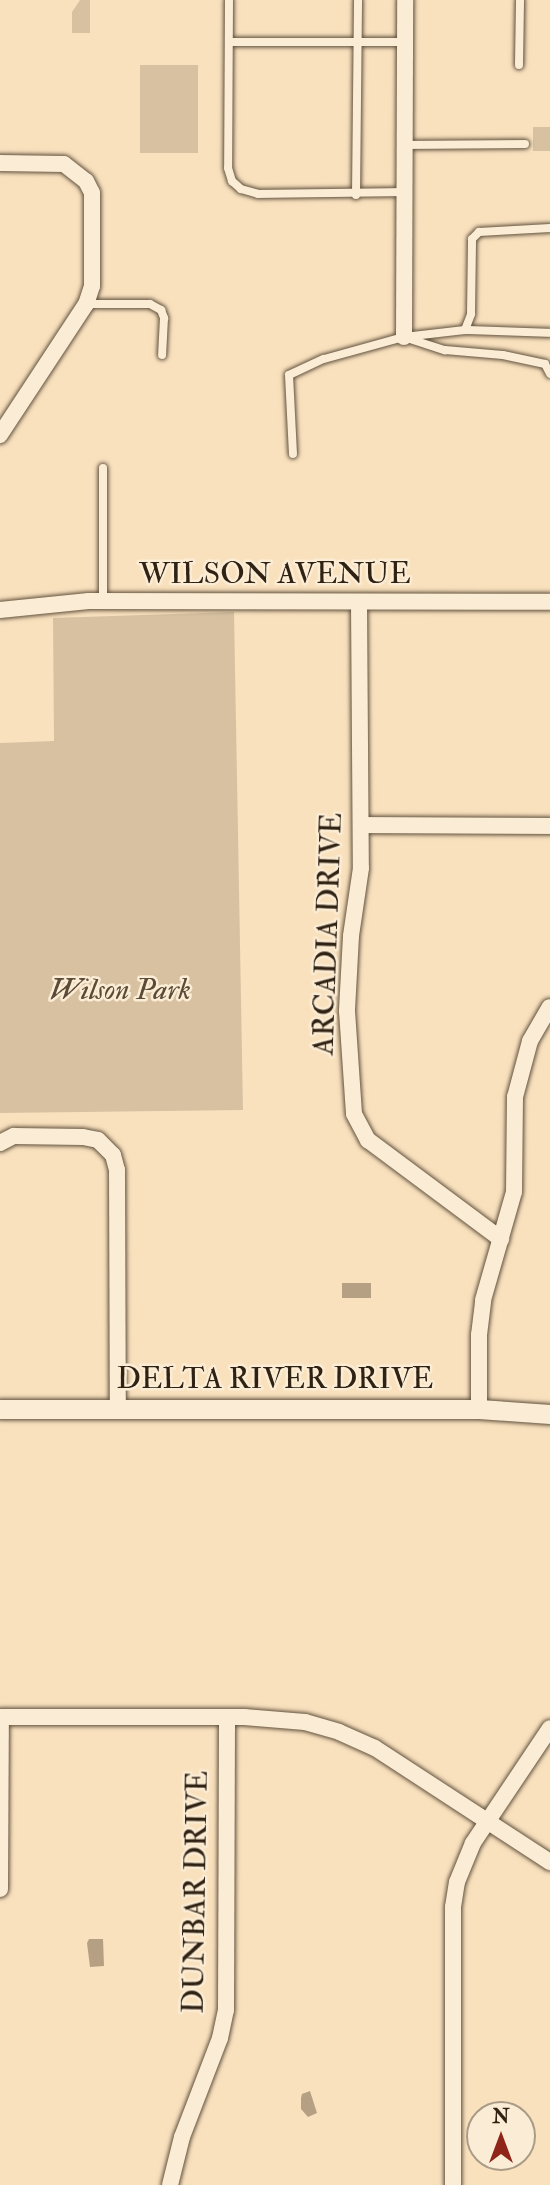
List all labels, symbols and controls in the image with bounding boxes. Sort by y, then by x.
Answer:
street label: WILSON AVENUE [139,556,411,592]
street label: ARCADIA DRIVE [306,812,350,1056]
park label: Wilson Park [49,972,191,1008]
street label: DELTA RIVER DRIVE [117,1361,433,1397]
street label: DUNBAR DRIVE [176,1770,216,2014]
north arrow [466,2101,536,2171]
text: N [492,2105,510,2129]

